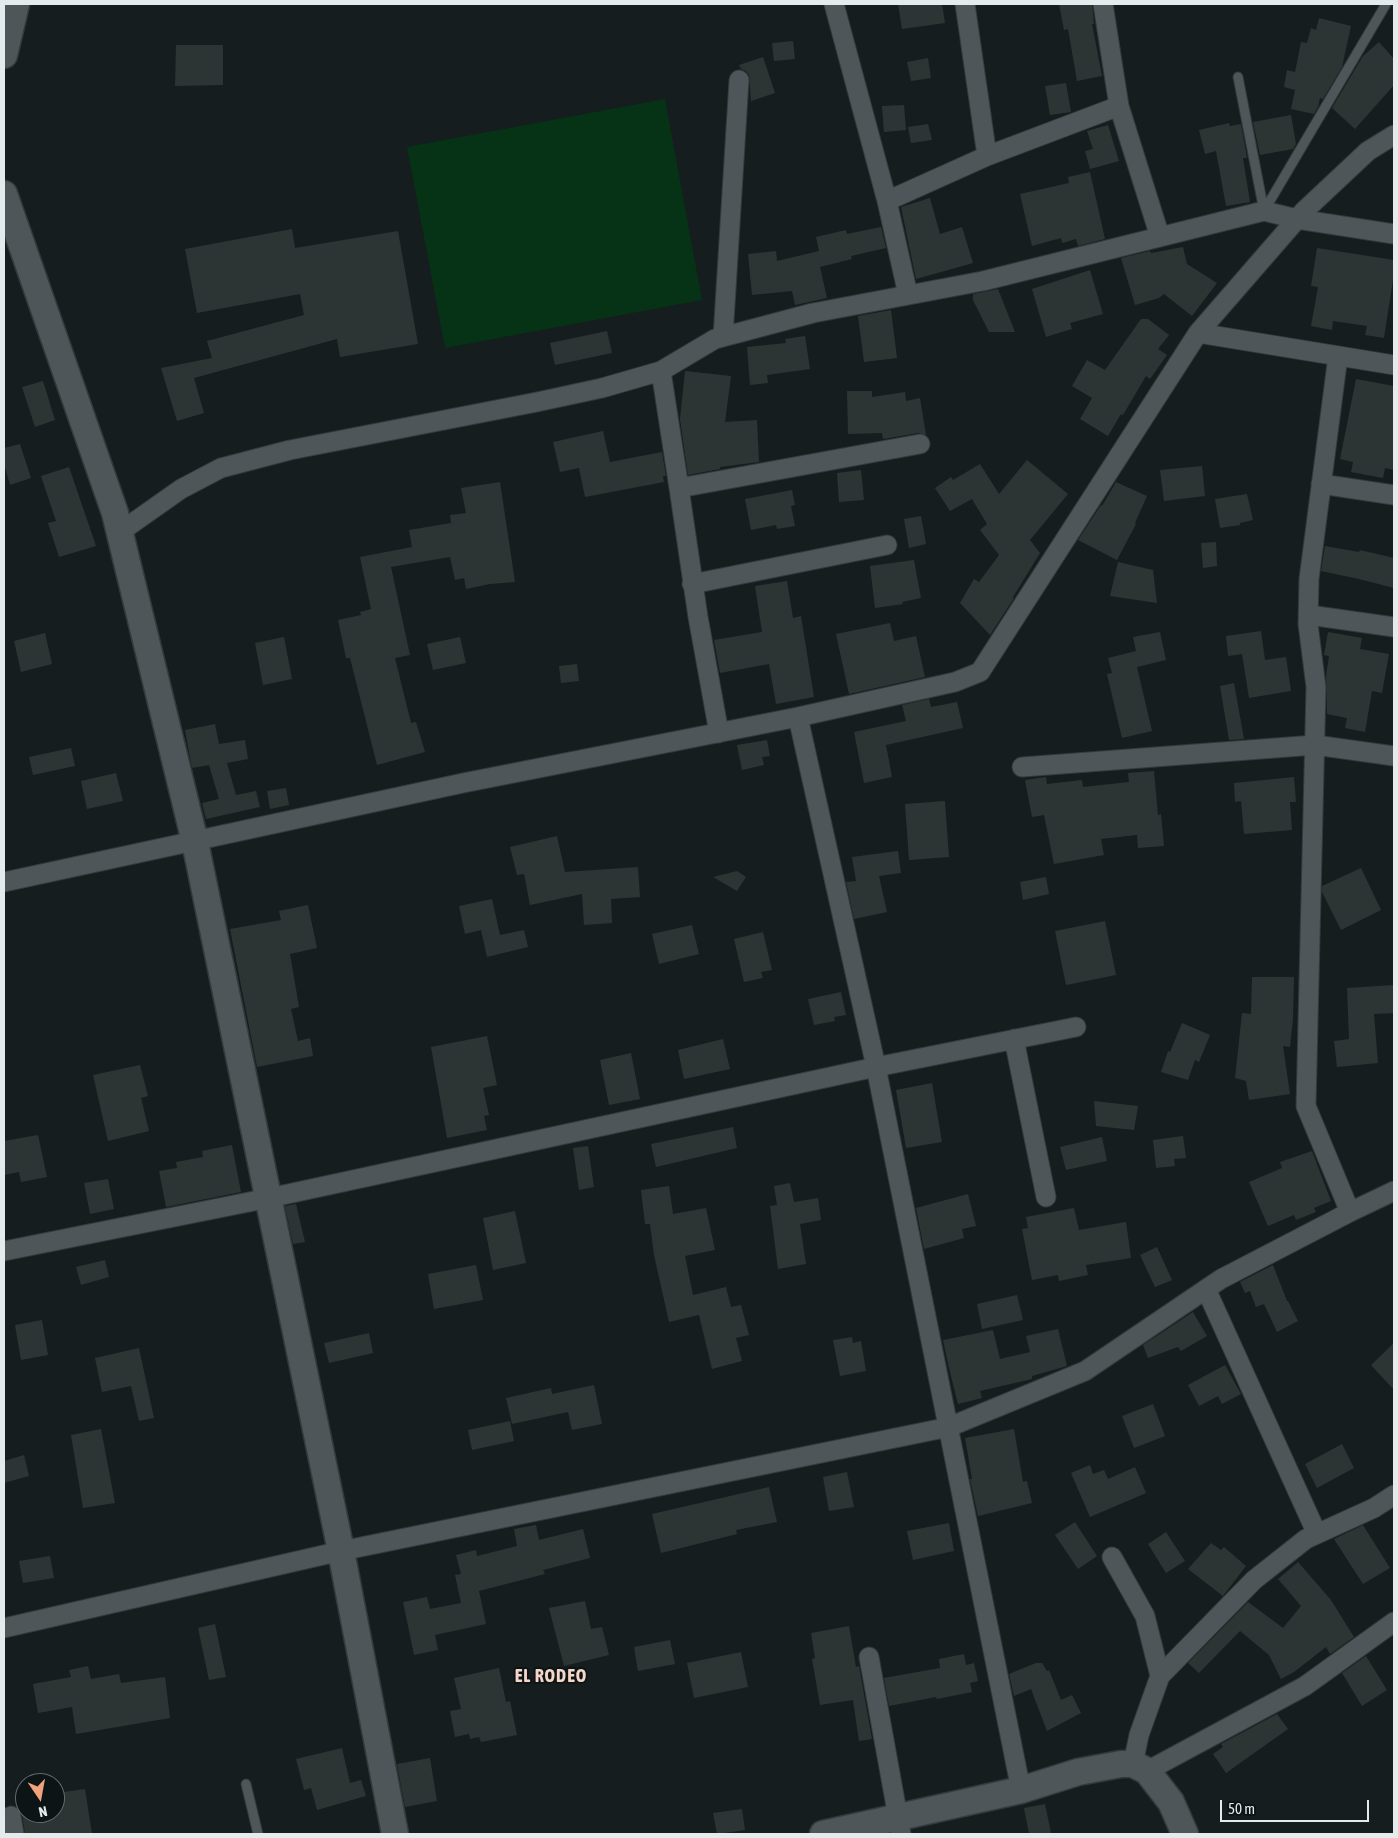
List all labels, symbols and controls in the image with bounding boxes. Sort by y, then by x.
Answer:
district label: EL RODEO [514,1665,588,1687]
north arrow [15,1773,65,1823]
scale bar [1223,1790,1372,1822]
text: 50 m [1228,1800,1255,1817]
text: N [37,1803,49,1820]

